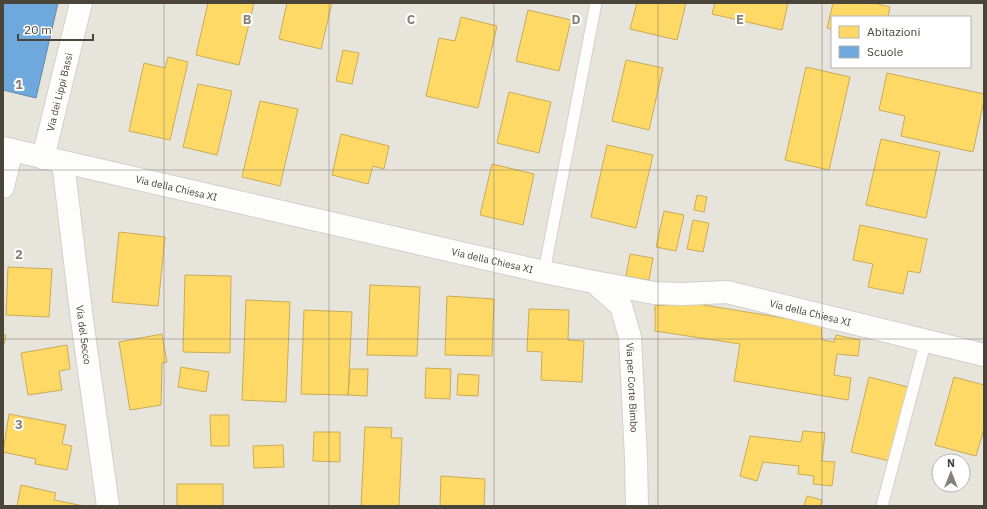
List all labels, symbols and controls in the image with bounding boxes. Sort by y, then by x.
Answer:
text: B [243,11,252,28]
text: C [407,11,416,28]
text: D [571,11,581,28]
text: E [736,11,744,28]
scale bar [18,16,93,42]
legend [831,16,971,68]
text: 20 m [24,22,52,37]
text: Abitazioni [867,24,920,39]
text: Scuole [867,44,904,59]
street label: Via dei Lippi Bassi [44,51,76,133]
text: 1 [15,76,23,93]
street label: Via della Chiesa XI [134,173,218,204]
street label: Via della Chiesa XI [450,245,534,276]
text: 2 [15,246,23,263]
street label: Via della Chiesa XI [768,297,852,329]
street label: Via del Secco [73,304,94,366]
street label: Via per Corte Bimbo [623,342,641,433]
text: 3 [15,416,23,433]
north arrow [931,453,971,493]
text: N [947,456,955,470]

